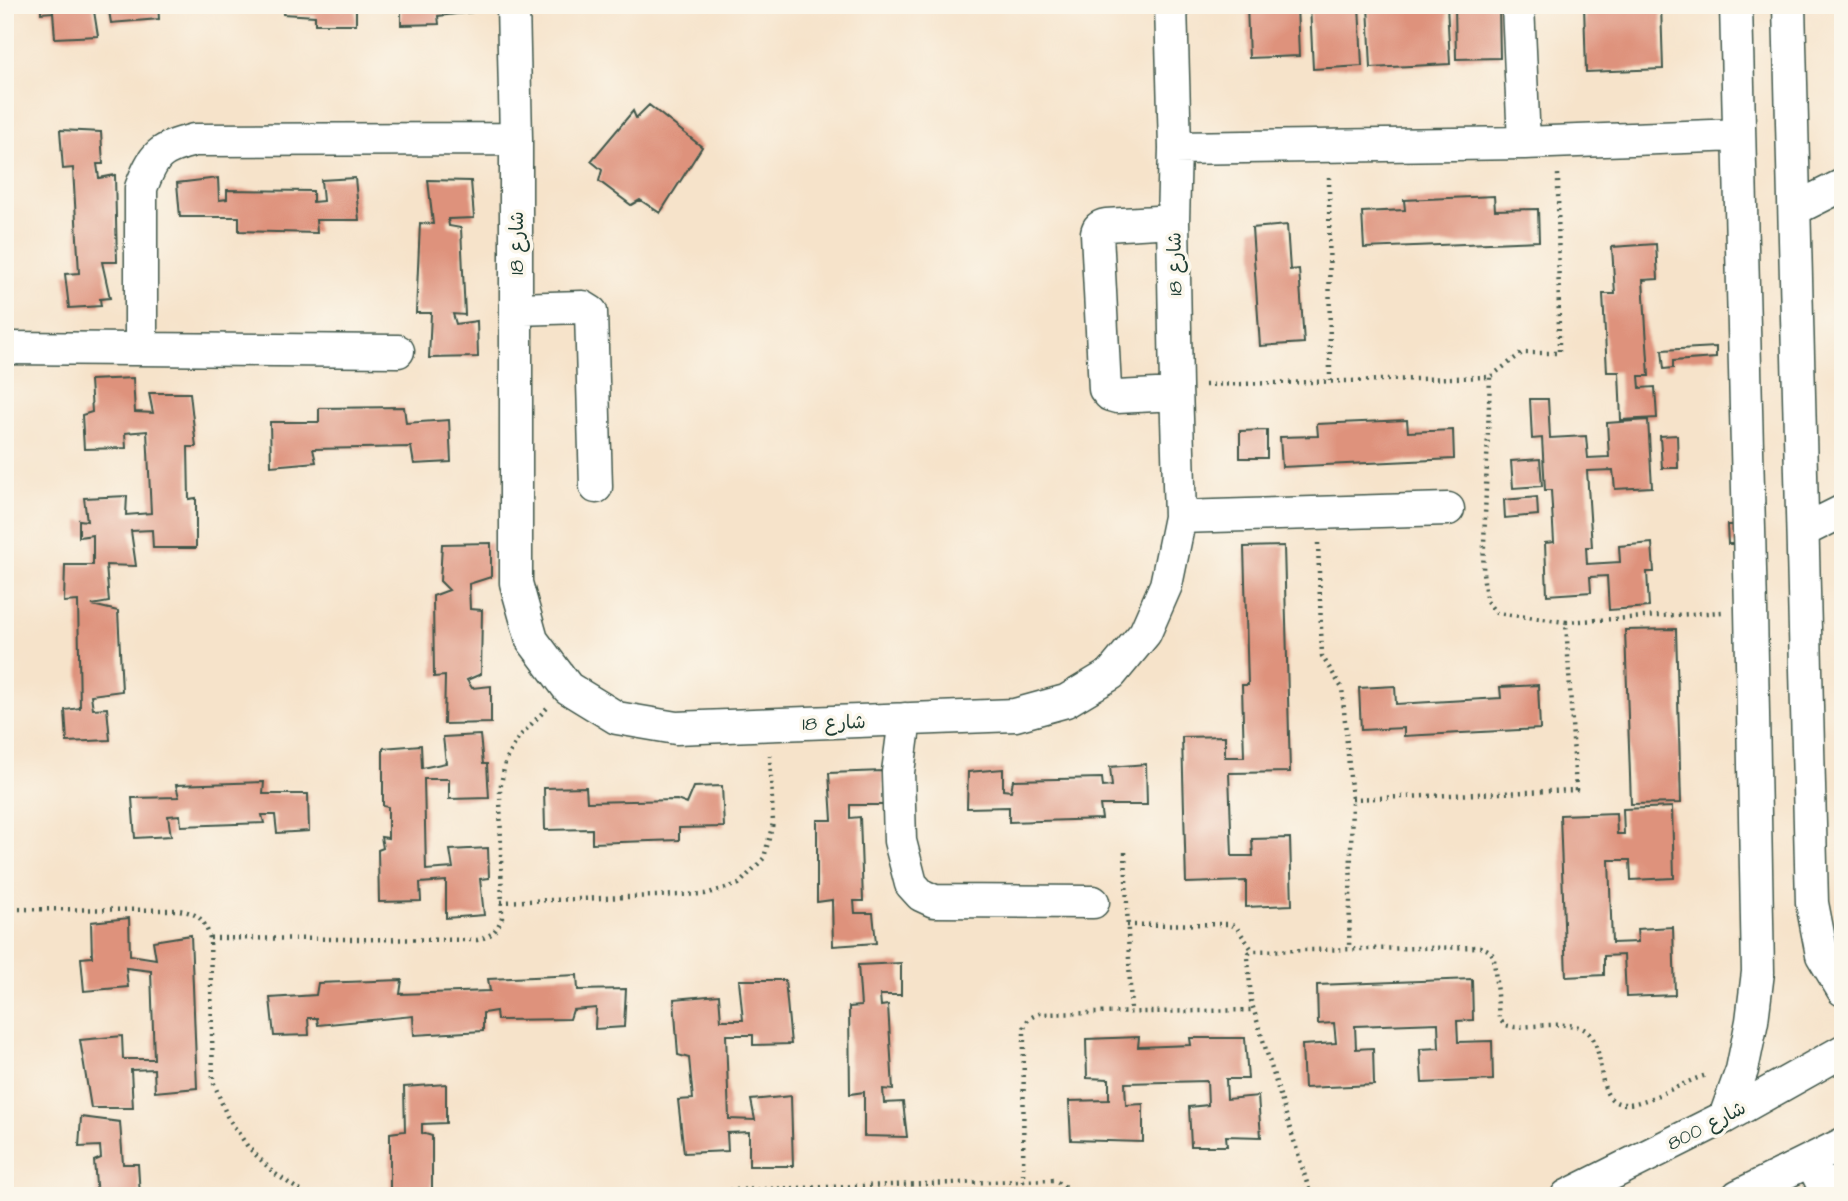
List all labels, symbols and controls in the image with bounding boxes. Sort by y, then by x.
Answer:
street label: شارع 18 [504,211,531,275]
street label: شارع 18 [1161,232,1190,296]
street label: شارع 18 [802,709,866,738]
street label: شارع 800 [1663,1095,1751,1158]

